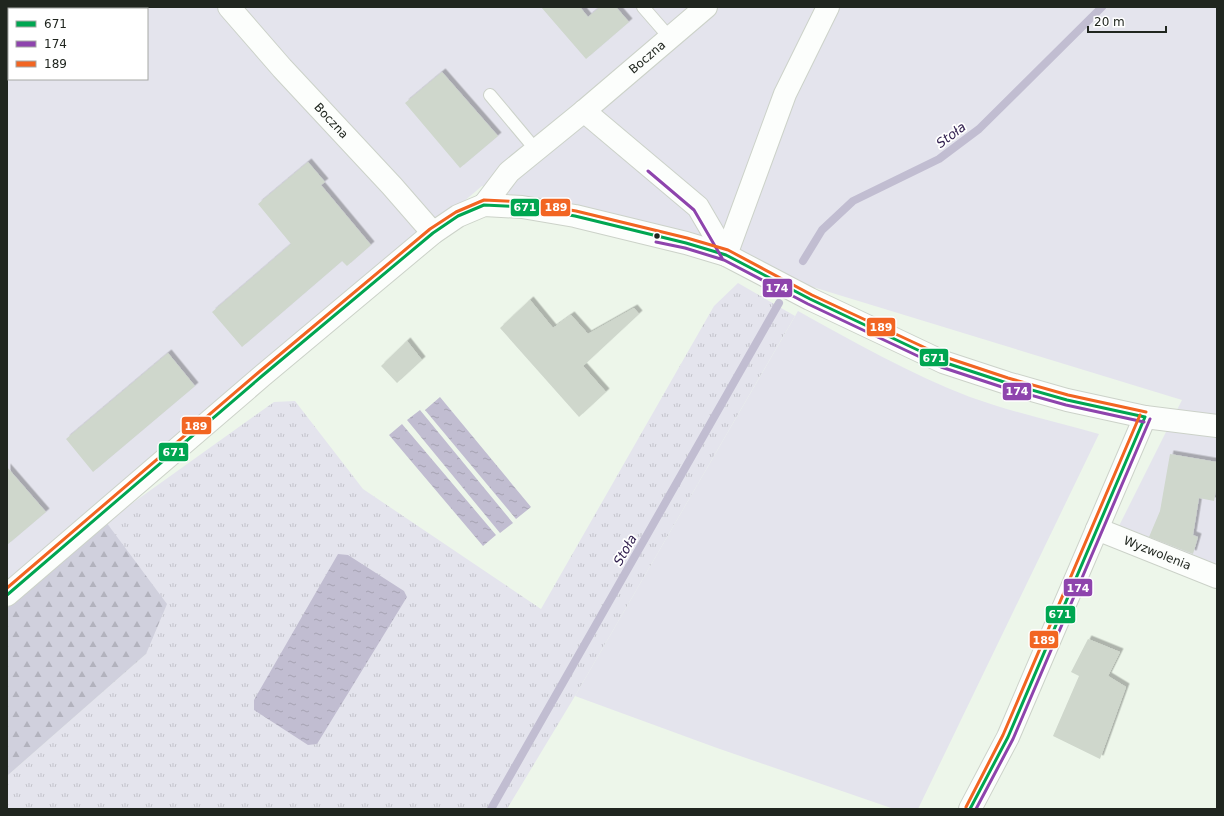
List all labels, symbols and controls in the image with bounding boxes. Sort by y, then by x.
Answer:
legend [8,8,148,80]
scale bar [1088,8,1166,34]
text: 20 m [1094,15,1125,29]
text: 671 [44,17,67,31]
text: 174 [44,37,67,51]
street label: Boczna [626,38,668,77]
text: 189 [44,57,67,71]
street label: Boczna [311,100,351,141]
water label: Stoła [933,119,969,151]
line badge: 671 [510,198,540,217]
line badge: 189 [540,198,571,217]
text: 671 [514,201,536,214]
text: 189 [545,201,567,214]
unlabelled marker [652,231,662,241]
line badge: 174 [762,278,793,298]
text: 174 [766,282,789,295]
line badge: 189 [866,317,896,337]
text: 189 [870,321,892,334]
line badge: 671 [919,348,949,367]
text: 671 [923,352,945,365]
line badge: 174 [1002,382,1032,401]
text: 174 [1006,385,1029,398]
line badge: 189 [181,416,212,435]
text: 189 [185,420,207,433]
line badge: 671 [158,442,189,462]
text: 671 [163,446,185,459]
water label: Stoła [610,532,640,568]
street label: Wyzwolenia [1122,533,1193,573]
line badge: 174 [1063,578,1093,597]
text: 174 [1067,582,1090,595]
line badge: 671 [1045,605,1076,624]
text: 671 [1049,608,1071,621]
line badge: 189 [1029,630,1059,649]
text: 189 [1033,634,1055,647]

